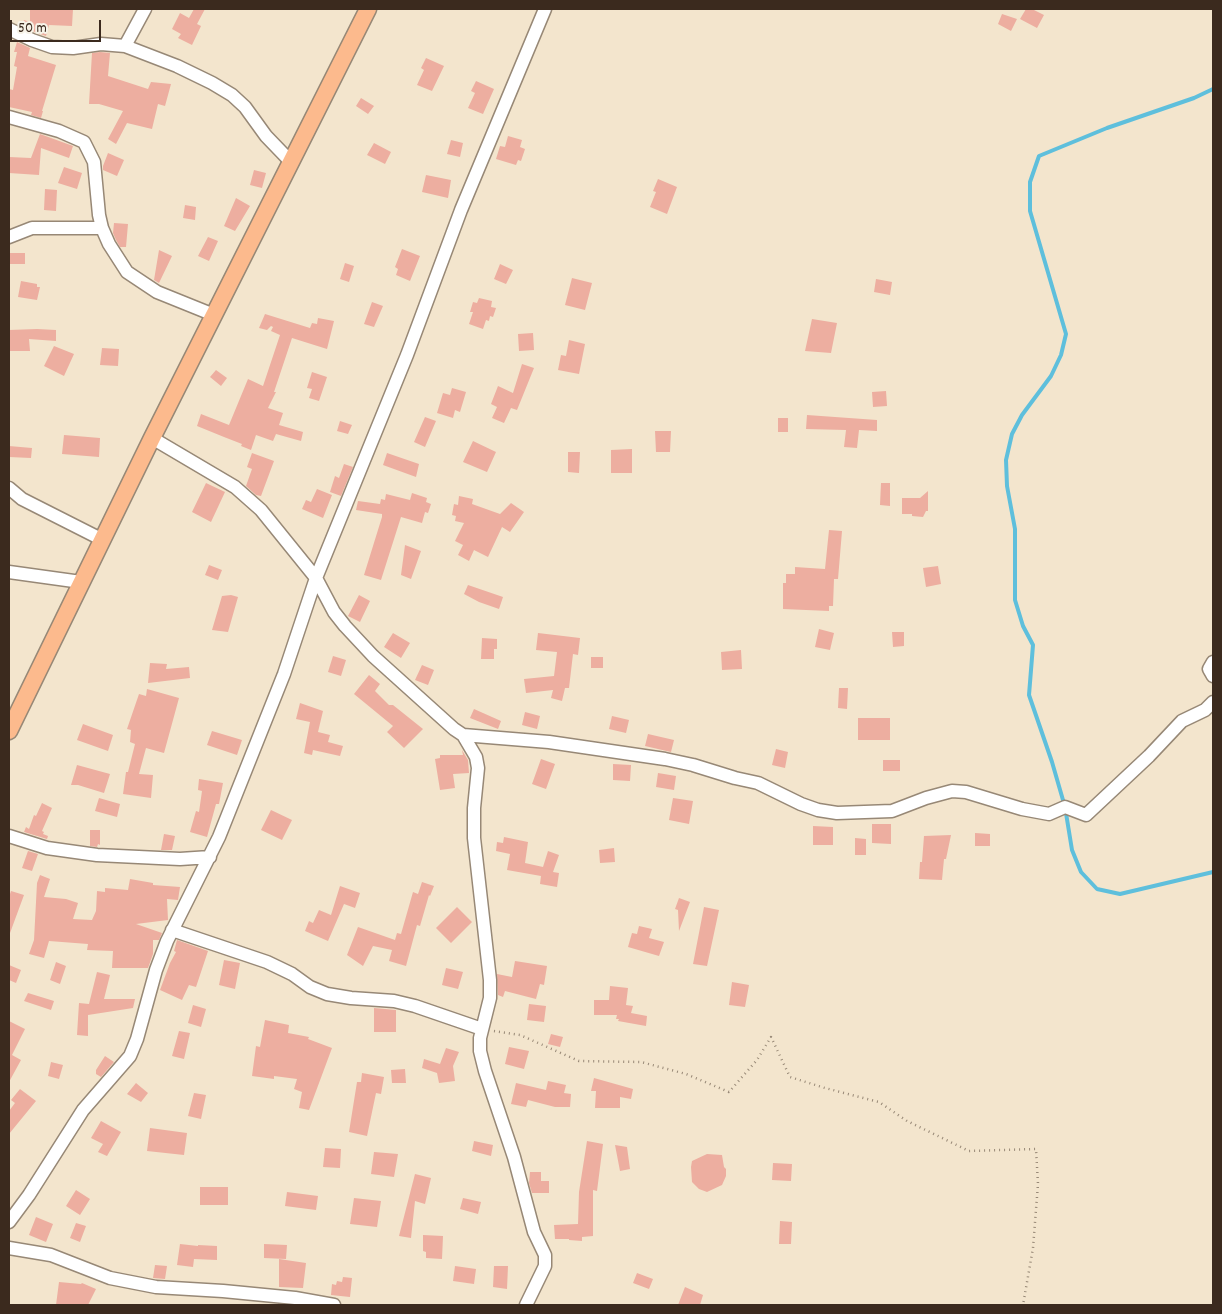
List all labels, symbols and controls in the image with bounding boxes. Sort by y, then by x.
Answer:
scale bar [12,10,104,42]
text: 50 m [18,18,47,40]

